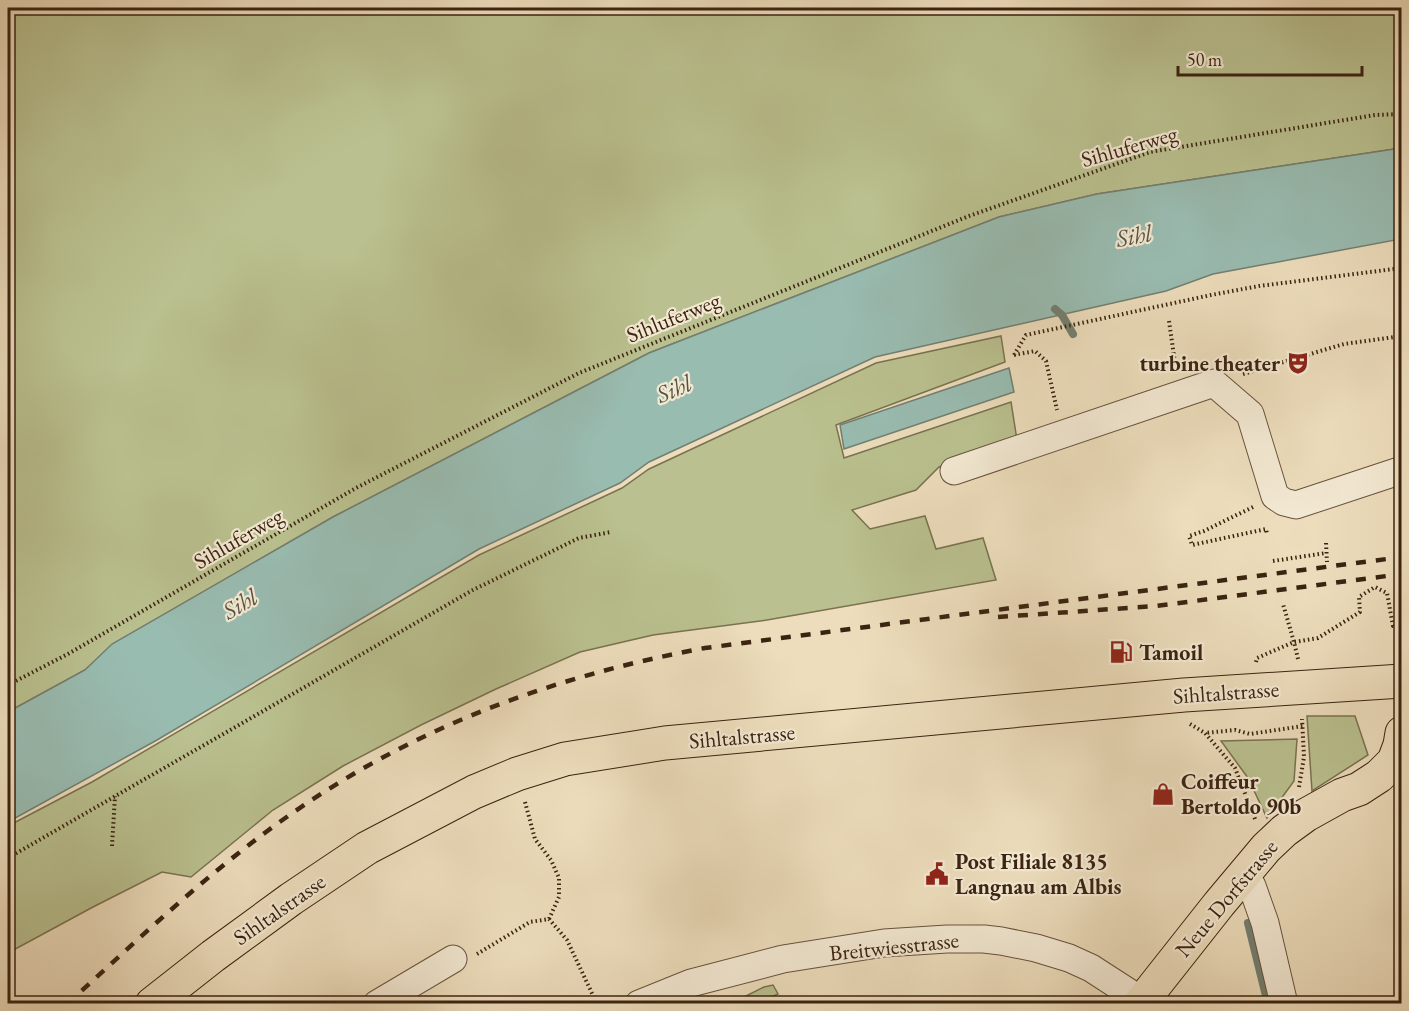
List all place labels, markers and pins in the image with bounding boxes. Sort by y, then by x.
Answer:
place label: turbine theater [1139,349,1281,378]
theatre icon: turbine theater [1285,350,1311,376]
place label: Tamoil [1139,638,1203,667]
fuel station icon: Tamoil [1108,639,1134,665]
place label: Coiffeur Bertoldo 90b [1181,767,1301,821]
shop icon: Coiffeur Bertoldo 90b [1150,781,1176,807]
place label: Post Filiale 8135 Langnau am Albis [955,847,1122,901]
public building icon: Post Filiale 8135 Langnau am Albis [924,861,950,887]

